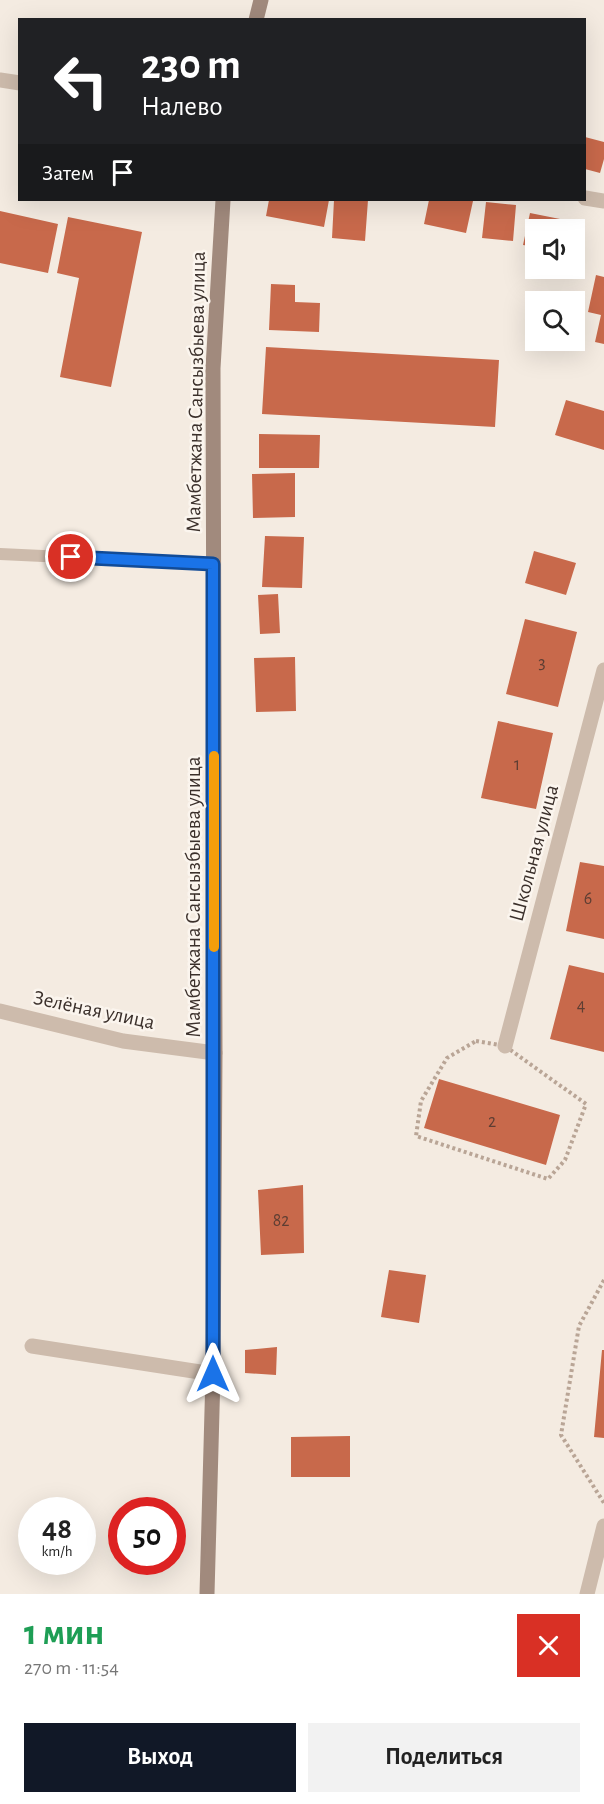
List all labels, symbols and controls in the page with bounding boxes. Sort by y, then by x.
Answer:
icon: left [42,42,120,120]
text: 230 m [141,44,241,86]
text: Налево [141,93,223,120]
icon: arrive [106,156,139,189]
text: Затем [42,162,94,184]
map controls [525,219,585,351]
button: sound [525,219,585,279]
street label: Мамбетжана Сансызбыева улица [183,251,209,533]
button: search [525,291,585,351]
pin [45,531,96,582]
icon: arrive [54,540,87,573]
house number: 3 [538,654,546,672]
street label: Мамбетжана Сансызбыева улица [183,756,204,1038]
house number: 1 [514,756,520,774]
street label: Школьная улица [506,782,562,924]
house number: 6 [584,890,592,908]
street label: Зелёная улица [31,987,157,1033]
house number: 4 [577,997,586,1015]
house number: 2 [488,1113,496,1131]
house number: 82 [273,1212,289,1230]
position arrow [181,1342,245,1406]
speed limit sign: 50 [108,1497,186,1575]
text: 48 [42,1514,72,1544]
text: km/h [42,1544,72,1559]
button: close [517,1614,580,1677]
text: 1 мин [24,1615,104,1651]
text: 270 m · 11:54 [24,1658,119,1678]
button: Выход [24,1723,296,1792]
button: Поделиться [308,1723,580,1792]

